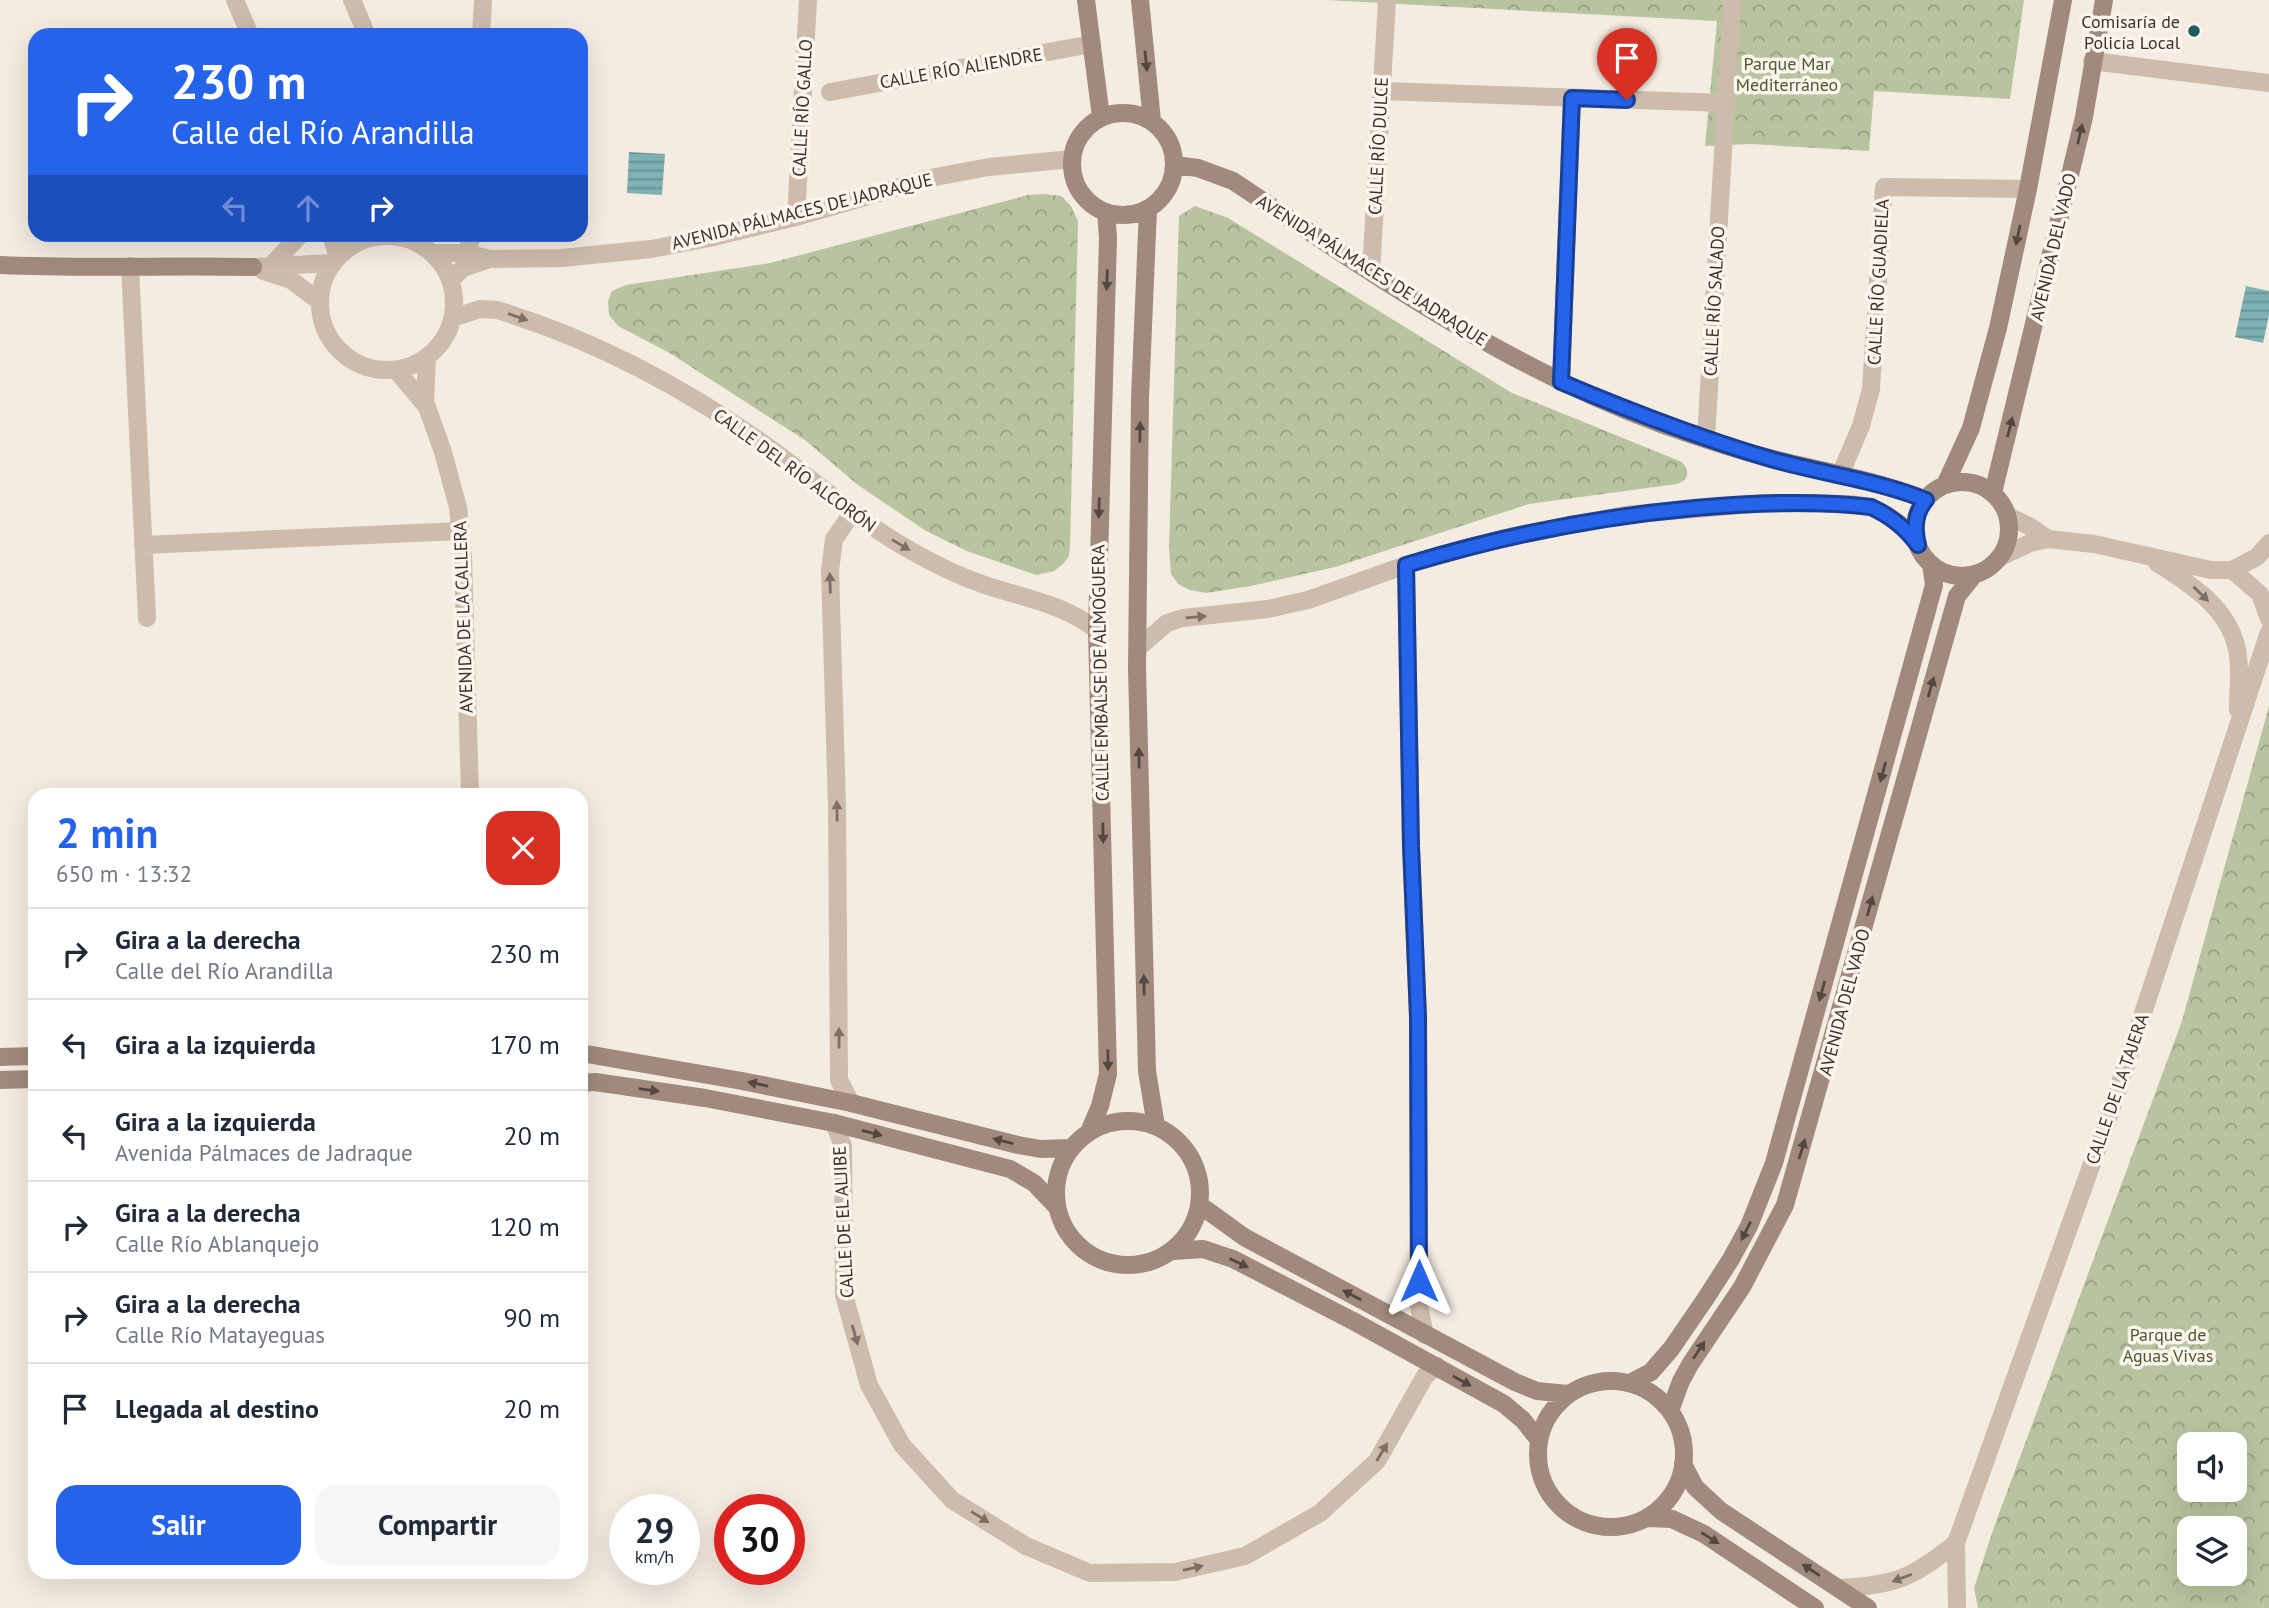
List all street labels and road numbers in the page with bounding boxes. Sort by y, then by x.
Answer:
street label: CALLE RÍO GALLO [787,39,817,177]
street label: CALLE RÍO ALIENDRE [878,42,1044,94]
street label: CALLE RÍO DULCE [1363,76,1393,216]
street label: AVENIDA PÁLMACES DE JADRAQUE [669,167,935,255]
street label: AVENIDA DEL VADO [2025,171,2081,323]
street label: AVENIDA PÁLMACES DE JADRAQUE [1252,189,1492,351]
street label: CALLE RÍO GUADIELA [1862,198,1894,366]
street label: CALLE RÍO SALADO [1699,225,1729,377]
street label: CALLE DEL RÍO ALCORÓN [709,403,881,537]
street label: AVENIDA DE LA CALLERA [448,520,478,714]
street label: CALLE EMBALSE DE ALMOGUERA [1086,544,1114,802]
street label: AVENIDA DEL VADO [1813,926,1875,1078]
street label: CALLE DE LA TAJERA [2080,1010,2154,1167]
street label: CALLE DE EL ALJIBE [828,1145,858,1299]

